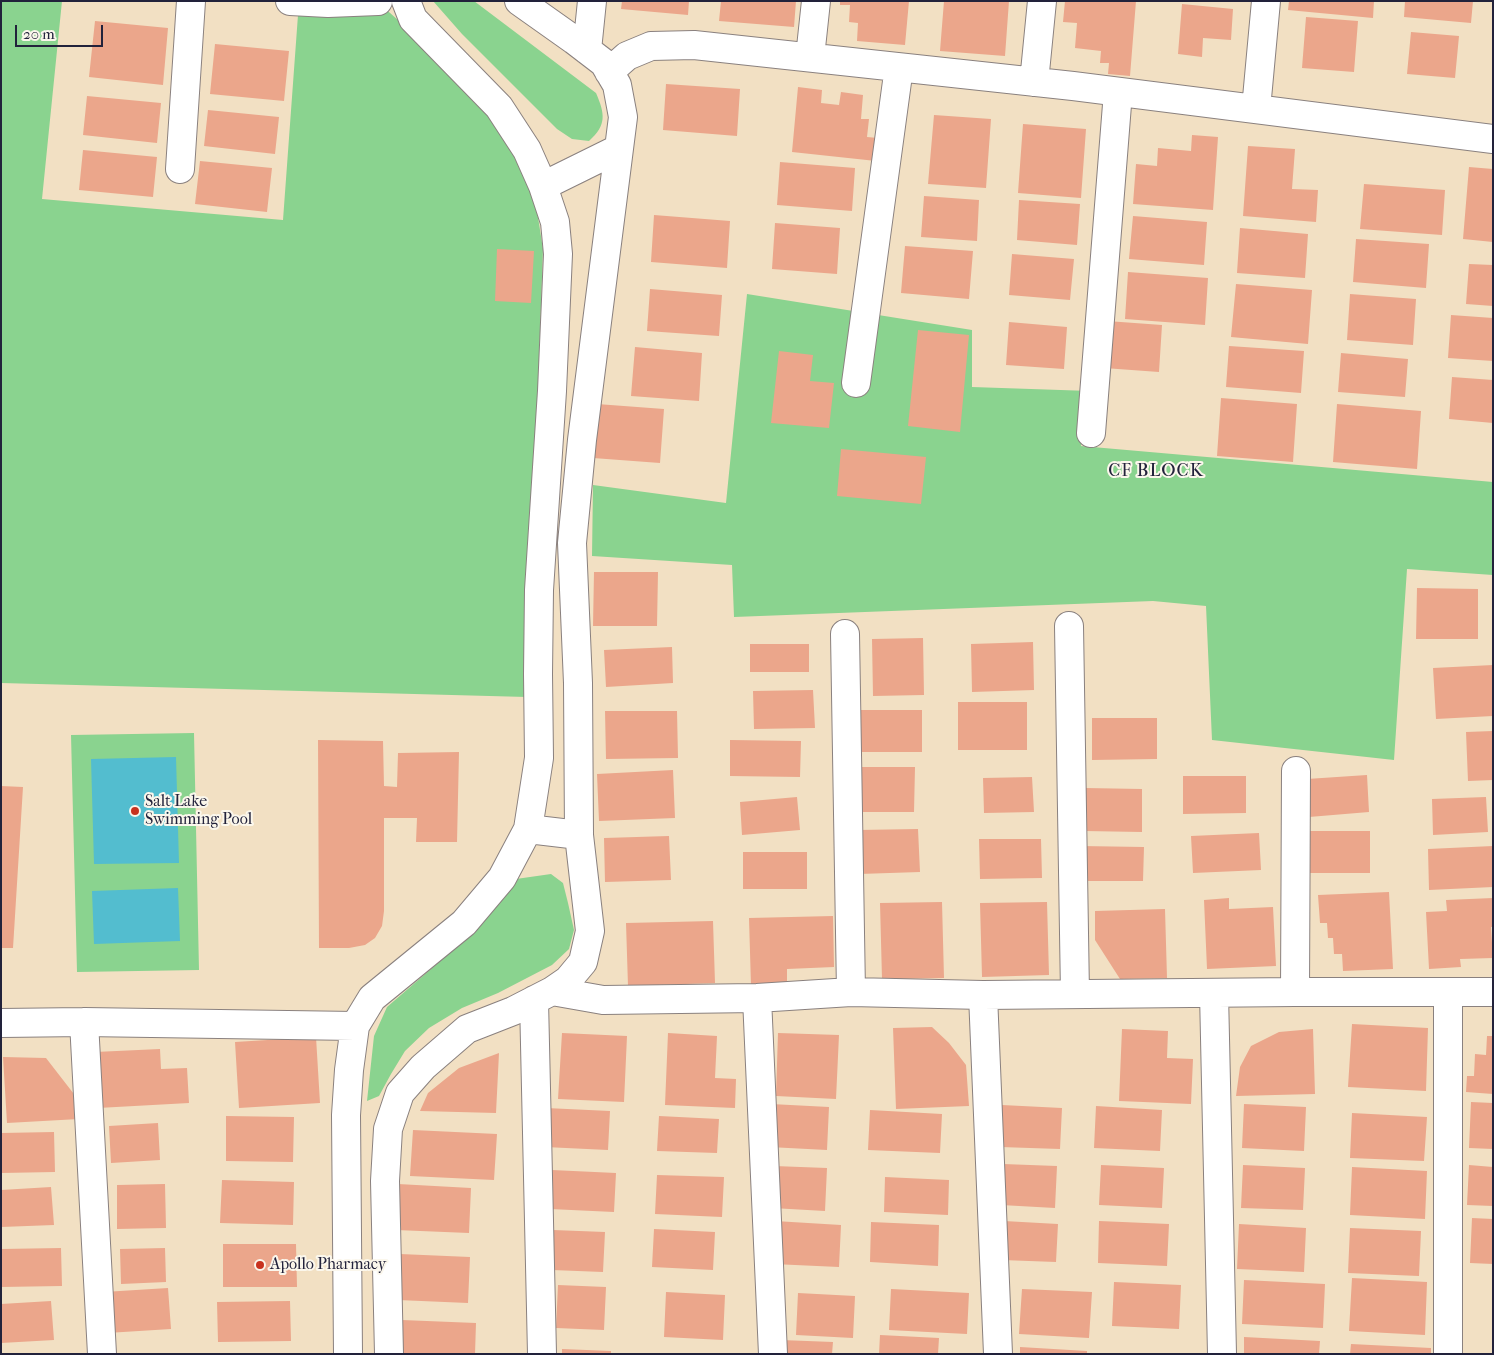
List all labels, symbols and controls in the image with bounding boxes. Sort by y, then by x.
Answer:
scale bar [18,15,105,47]
text: 20 m [23,25,55,43]
district label: CF BLOCK [1107,461,1205,483]
place label: Salt Lake Swimming Pool [145,792,252,830]
marker: Salt Lake Swimming Pool [129,805,141,817]
place label: Apollo Pharmacy [270,1255,386,1275]
marker: Apollo Pharmacy [254,1259,266,1271]

